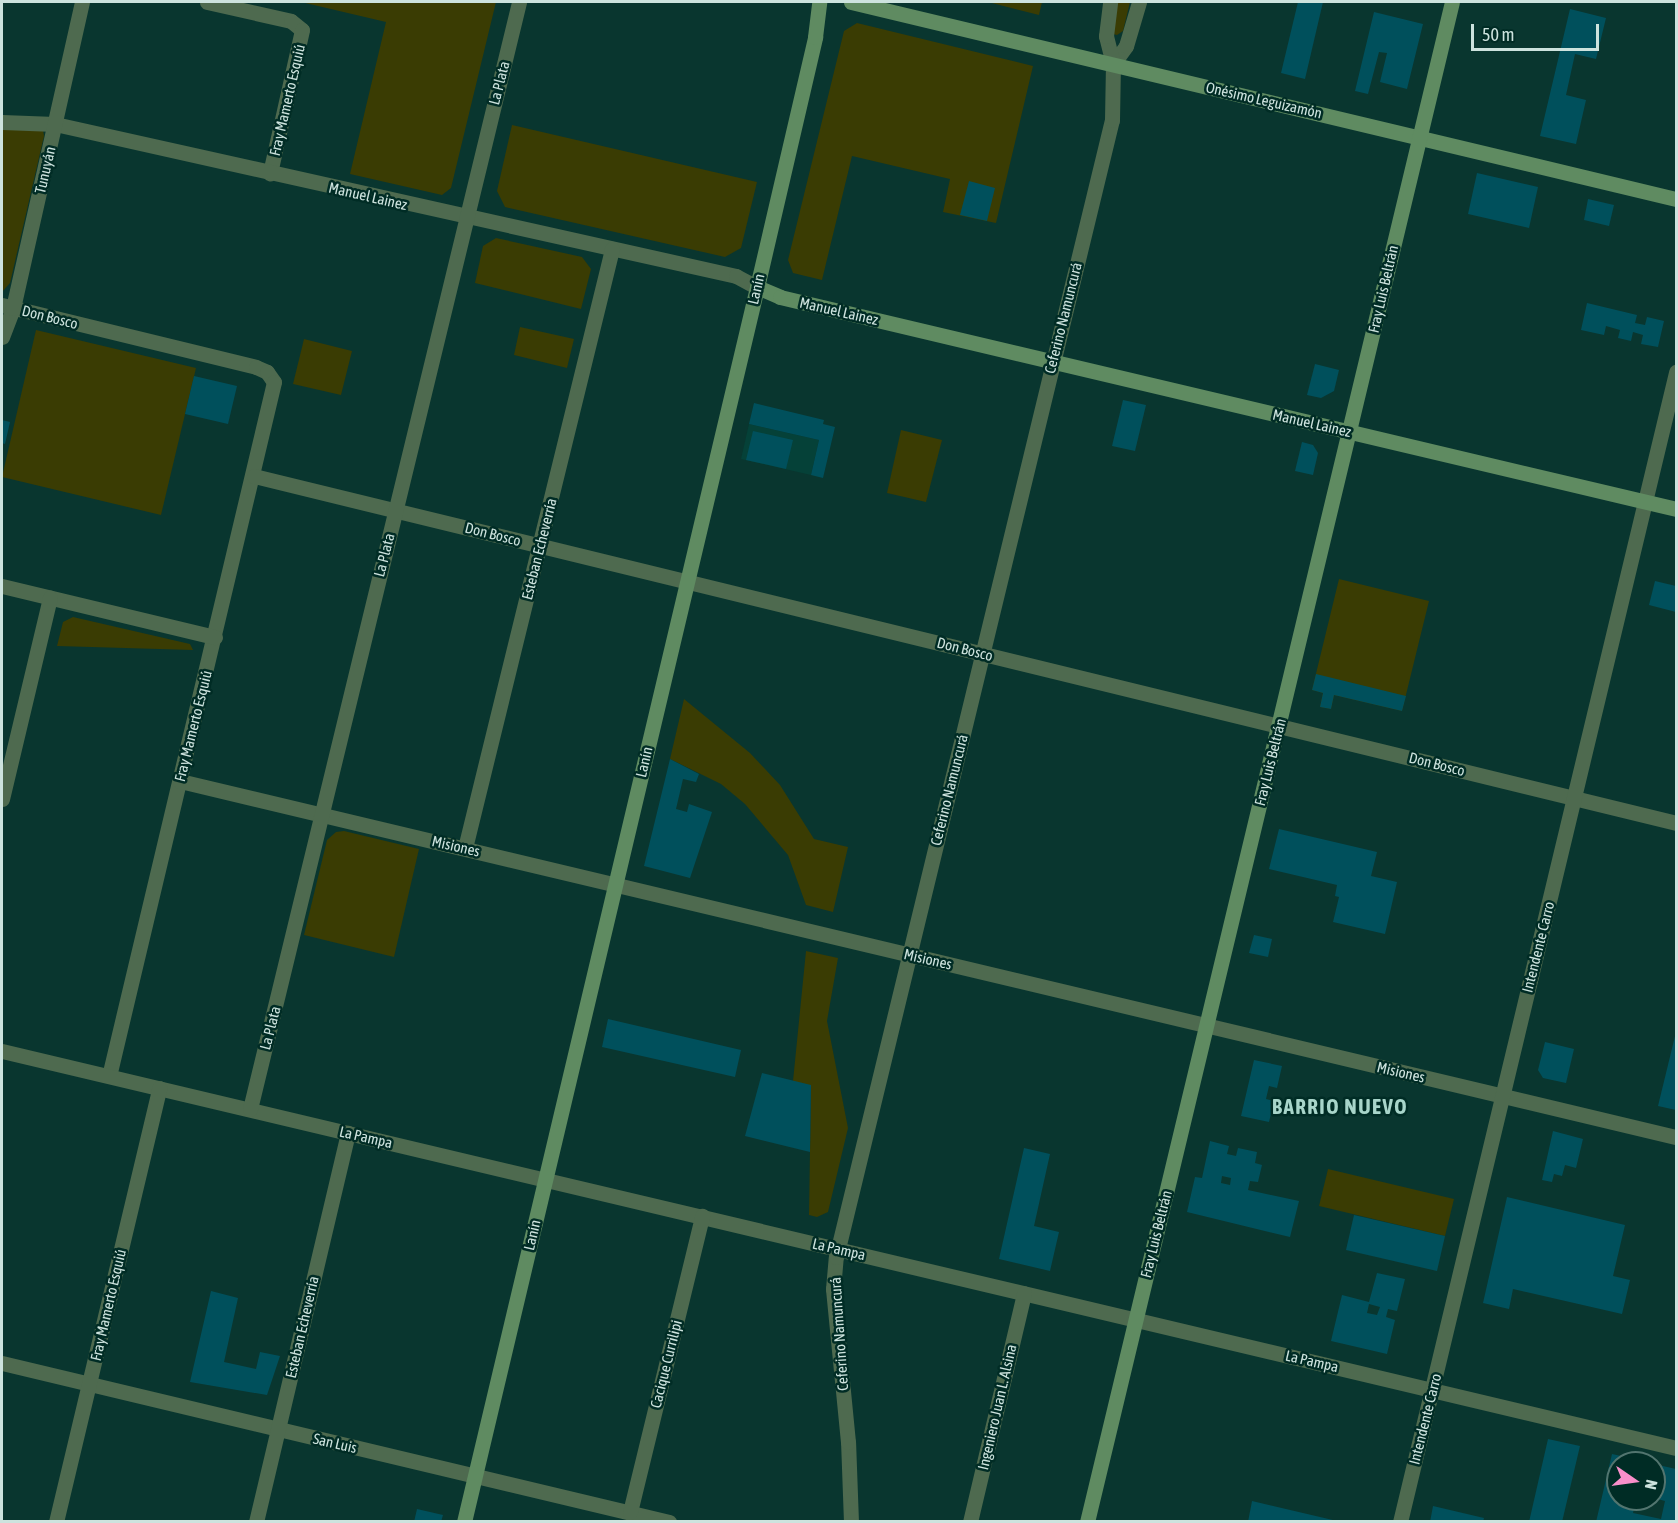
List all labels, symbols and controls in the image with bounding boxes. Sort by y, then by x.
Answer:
scale bar [1474,12,1602,50]
text: 50 m [1482,24,1514,45]
street label: Fray Mamerto Esquiú [265,42,309,158]
street label: La Plata [485,59,513,107]
street label: Onésimo Leguizamón [1204,78,1324,122]
street label: Tunuyán [31,145,59,195]
street label: Manuel Lainez [327,178,409,214]
street label: Fray Luis Beltrán [1364,243,1402,335]
street label: Ceferino Namuncurá [1041,261,1085,375]
street label: Lanín [744,272,768,306]
street label: Manuel Lainez [798,293,880,329]
street label: Don Bosco [20,301,80,333]
street label: Manuel Lainez [1271,405,1353,441]
street label: Esteban Echeverría [518,496,560,602]
street label: Don Bosco [463,518,523,550]
street label: La Plata [370,531,398,579]
street label: Don Bosco [935,633,995,665]
street label: Fray Mamerto Esquiú [170,669,216,783]
street label: Fray Luis Beltrán [1250,716,1290,808]
street label: Ceferino Namuncurá [927,733,971,847]
street label: Lanín [632,745,656,779]
street label: Don Bosco [1407,748,1467,780]
street label: Misiones [430,832,482,860]
street label: Intendente Carro [1518,900,1558,994]
street label: Misiones [902,945,954,973]
street label: La Plata [256,1004,284,1052]
street label: Misiones [1375,1058,1427,1086]
district label: BARRIO NUEVO [1272,1093,1408,1119]
street label: La Pampa [338,1122,394,1152]
street label: Fray Luis Beltrán [1136,1188,1176,1280]
street label: Lanín [520,1218,544,1252]
street label: La Pampa [811,1234,867,1264]
street label: Fray Mamerto Esquiú [86,1247,130,1363]
street label: Esteban Echeverría [282,1274,322,1380]
street label: Ceferino Namuncurá [826,1277,852,1391]
street label: Cacique Currilipi [646,1318,686,1410]
street label: Ingeniero Juan L. Alsina [974,1342,1020,1472]
street label: La Pampa [1284,1346,1340,1376]
street label: Intendente Carro [1405,1372,1445,1466]
street label: San Luis [311,1429,359,1457]
north arrow [1606,1451,1666,1511]
text: N [1642,1478,1661,1491]

